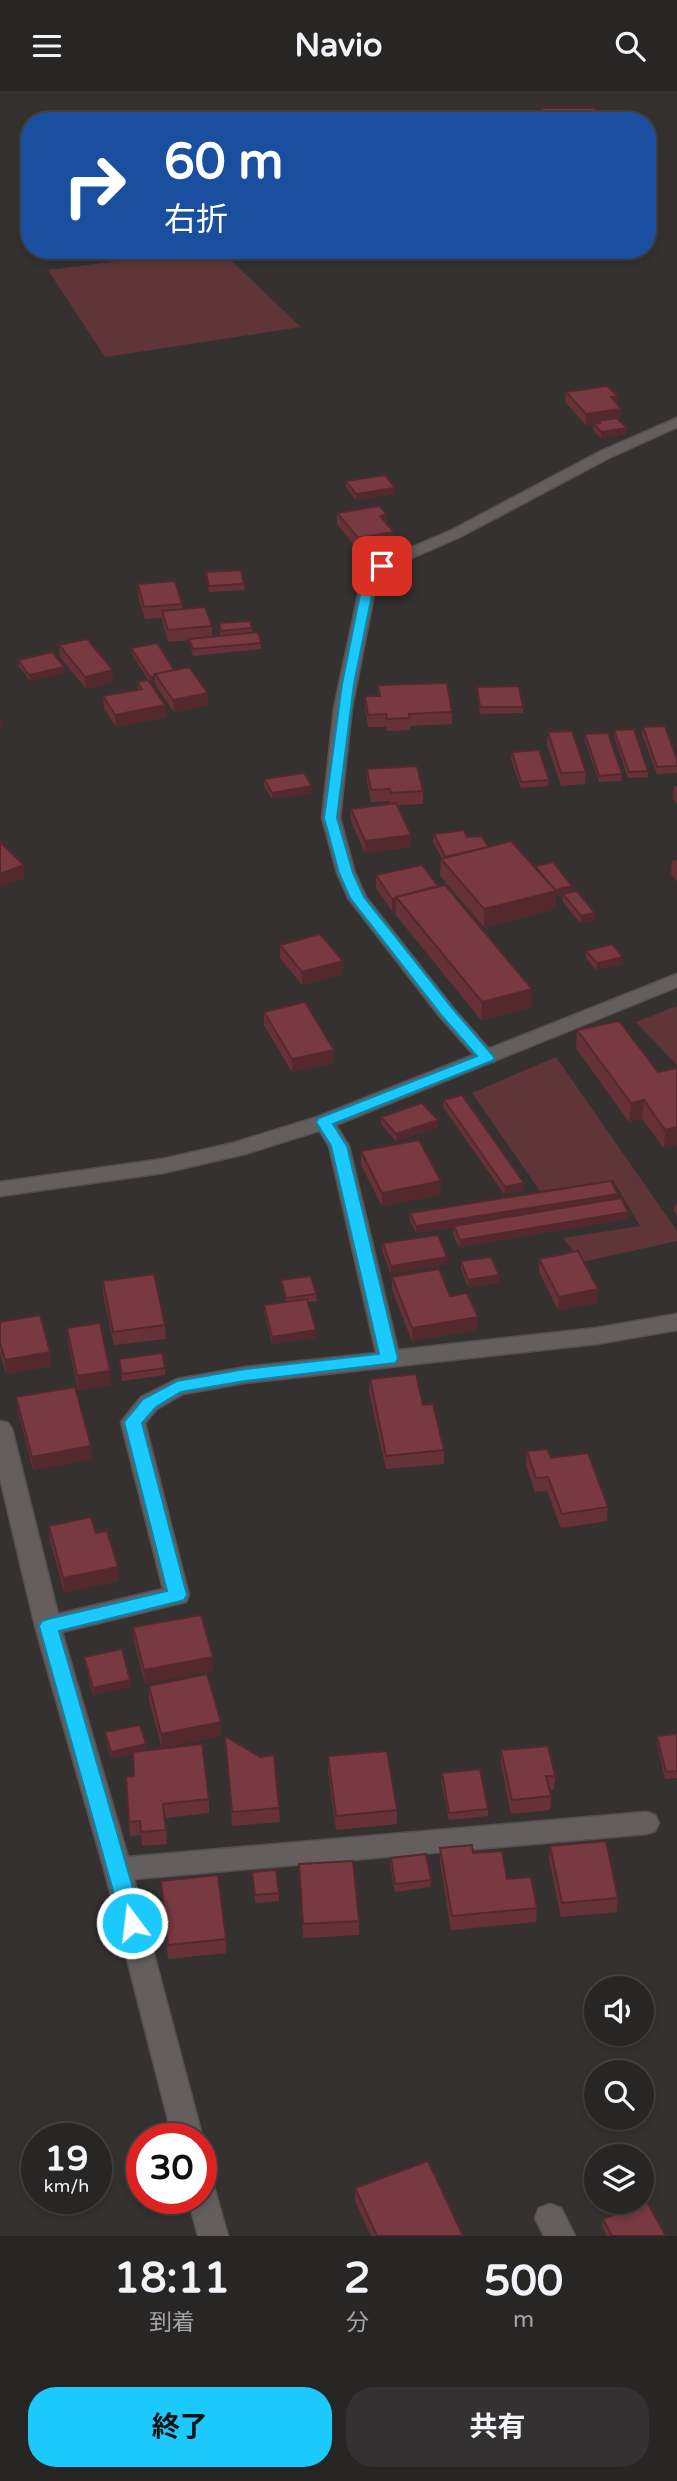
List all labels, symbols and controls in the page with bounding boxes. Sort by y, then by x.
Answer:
icon: menu [28,27,66,65]
text: Navio [295,27,382,65]
icon: search [611,27,649,65]
text: 60 m [164,133,283,192]
icon: right [49,140,140,231]
text: 右折 [164,201,228,239]
pin [352,536,412,596]
icon: arrive [363,547,401,585]
position arrow [95,1886,169,1960]
map controls [584,1976,654,2214]
button: sound [584,1976,654,2046]
button: search [584,2060,654,2130]
speed limit sign: 30 [126,2123,217,2214]
text: 19 [45,2138,88,2180]
button: layers [584,2144,654,2214]
text: km/h [44,2175,89,2197]
text: 18:11 [114,2253,230,2304]
text: 2 [344,2253,370,2304]
text: 500 [484,2256,563,2307]
text: m [513,2306,534,2334]
text: 到着 [149,2309,195,2337]
text: 分 [346,2309,369,2337]
button: 終了 [28,2387,332,2467]
button: 共有 [346,2387,649,2467]

